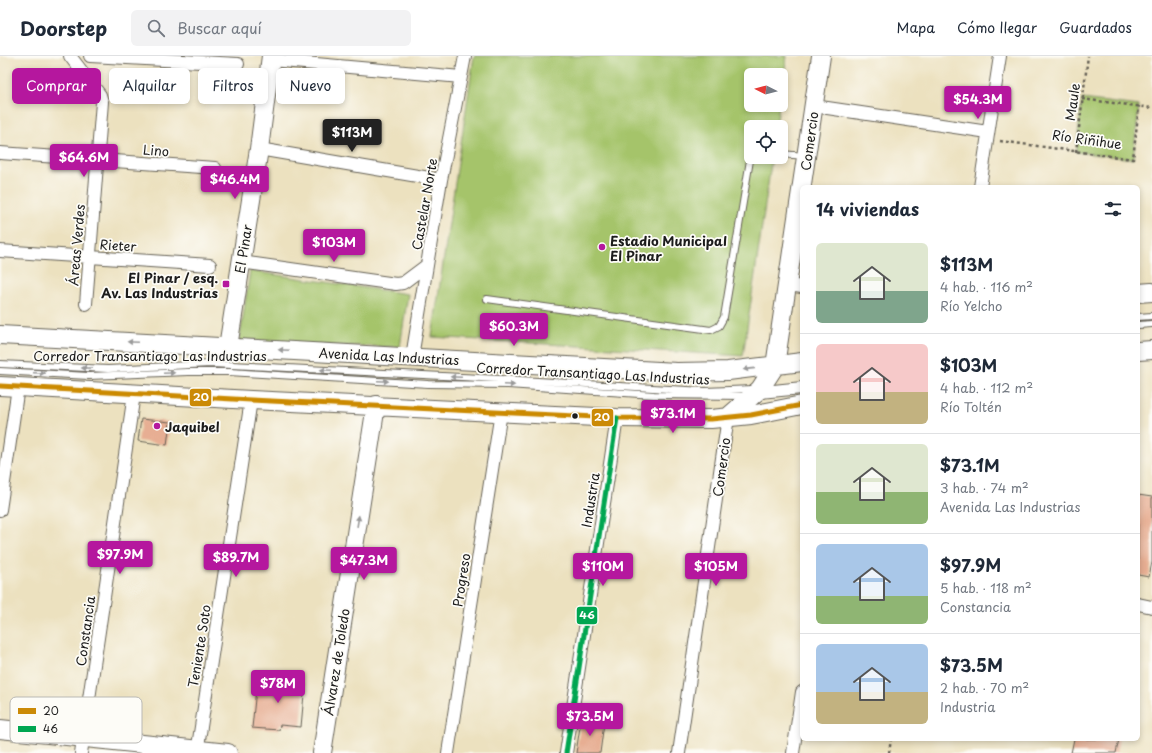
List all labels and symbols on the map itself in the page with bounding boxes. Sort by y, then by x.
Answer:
north arrow [744,68,788,112]
street label: Maule [1060,82,1084,122]
pin: $54.3M [945,86,1011,120]
street label: Comercio [795,110,823,172]
pin: $113M [324,119,380,153]
street label: Río Riñihue [1051,125,1123,153]
street label: Lino [142,140,170,160]
pin: $64.6M [51,144,117,178]
street label: Castelar Norte [407,156,441,252]
pin: $46.4M [202,166,268,200]
street label: Áreas Verdes [63,203,89,287]
street label: El Pinar [230,223,256,275]
pin: $103M [306,229,362,263]
place label: Estadio Municipal El Pinar [610,231,727,265]
street label: Rieter [99,234,138,256]
marker: Estadio Municipal El Pinar [597,242,607,252]
place label: El Pinar / esq. Av. Las Industrias [101,268,218,302]
marker: El Pinar / esq. Av. Las Industrias [221,279,231,289]
pin: $60.3M [481,313,547,347]
one-way arrow [127,338,139,345]
street label: Avenida Las Industrias [318,343,460,369]
street label: Corredor Transantiago Las Industrias [33,346,267,365]
one-way arrow [277,347,290,353]
street label: Corredor Transantiago Las Industrias [476,357,710,389]
one-way arrow [80,365,93,371]
one-way arrow [320,366,332,373]
one-way arrow [743,366,755,372]
one-way arrow [163,369,175,376]
one-way arrow [33,370,45,377]
one-way arrow [450,373,462,380]
one-way arrow [377,378,389,385]
one-way arrow [503,382,515,389]
line badge: 20 [189,388,212,407]
text: 20 [193,388,209,405]
pin: $73.1M [640,400,706,434]
line badge: 20 [591,408,614,427]
text: 20 [594,408,610,425]
unlabelled marker [570,411,580,421]
place label: Jaquibel [165,417,220,436]
marker: Jaquibel [152,421,162,431]
street label: Comercio [707,436,735,498]
street label: Industria [576,470,604,529]
one-way arrow [355,515,361,527]
pin: $97.9M [87,541,153,575]
pin: $89.7M [203,544,269,578]
pin: $47.3M [331,547,397,581]
street label: Progreso [447,552,475,608]
pin: $110M [575,553,631,587]
pin: $105M [688,553,744,587]
street label: Constancia [71,595,99,667]
street label: Teniente Soto [183,603,215,689]
line badge: 46 [576,606,598,625]
text: 46 [579,606,595,623]
street label: Álvarez de Toledo [318,607,354,717]
pin: $78M [254,670,302,704]
legend [10,697,142,743]
text: 20 [43,702,59,719]
pin: $73.5M [557,703,623,737]
text: 46 [43,720,58,737]

